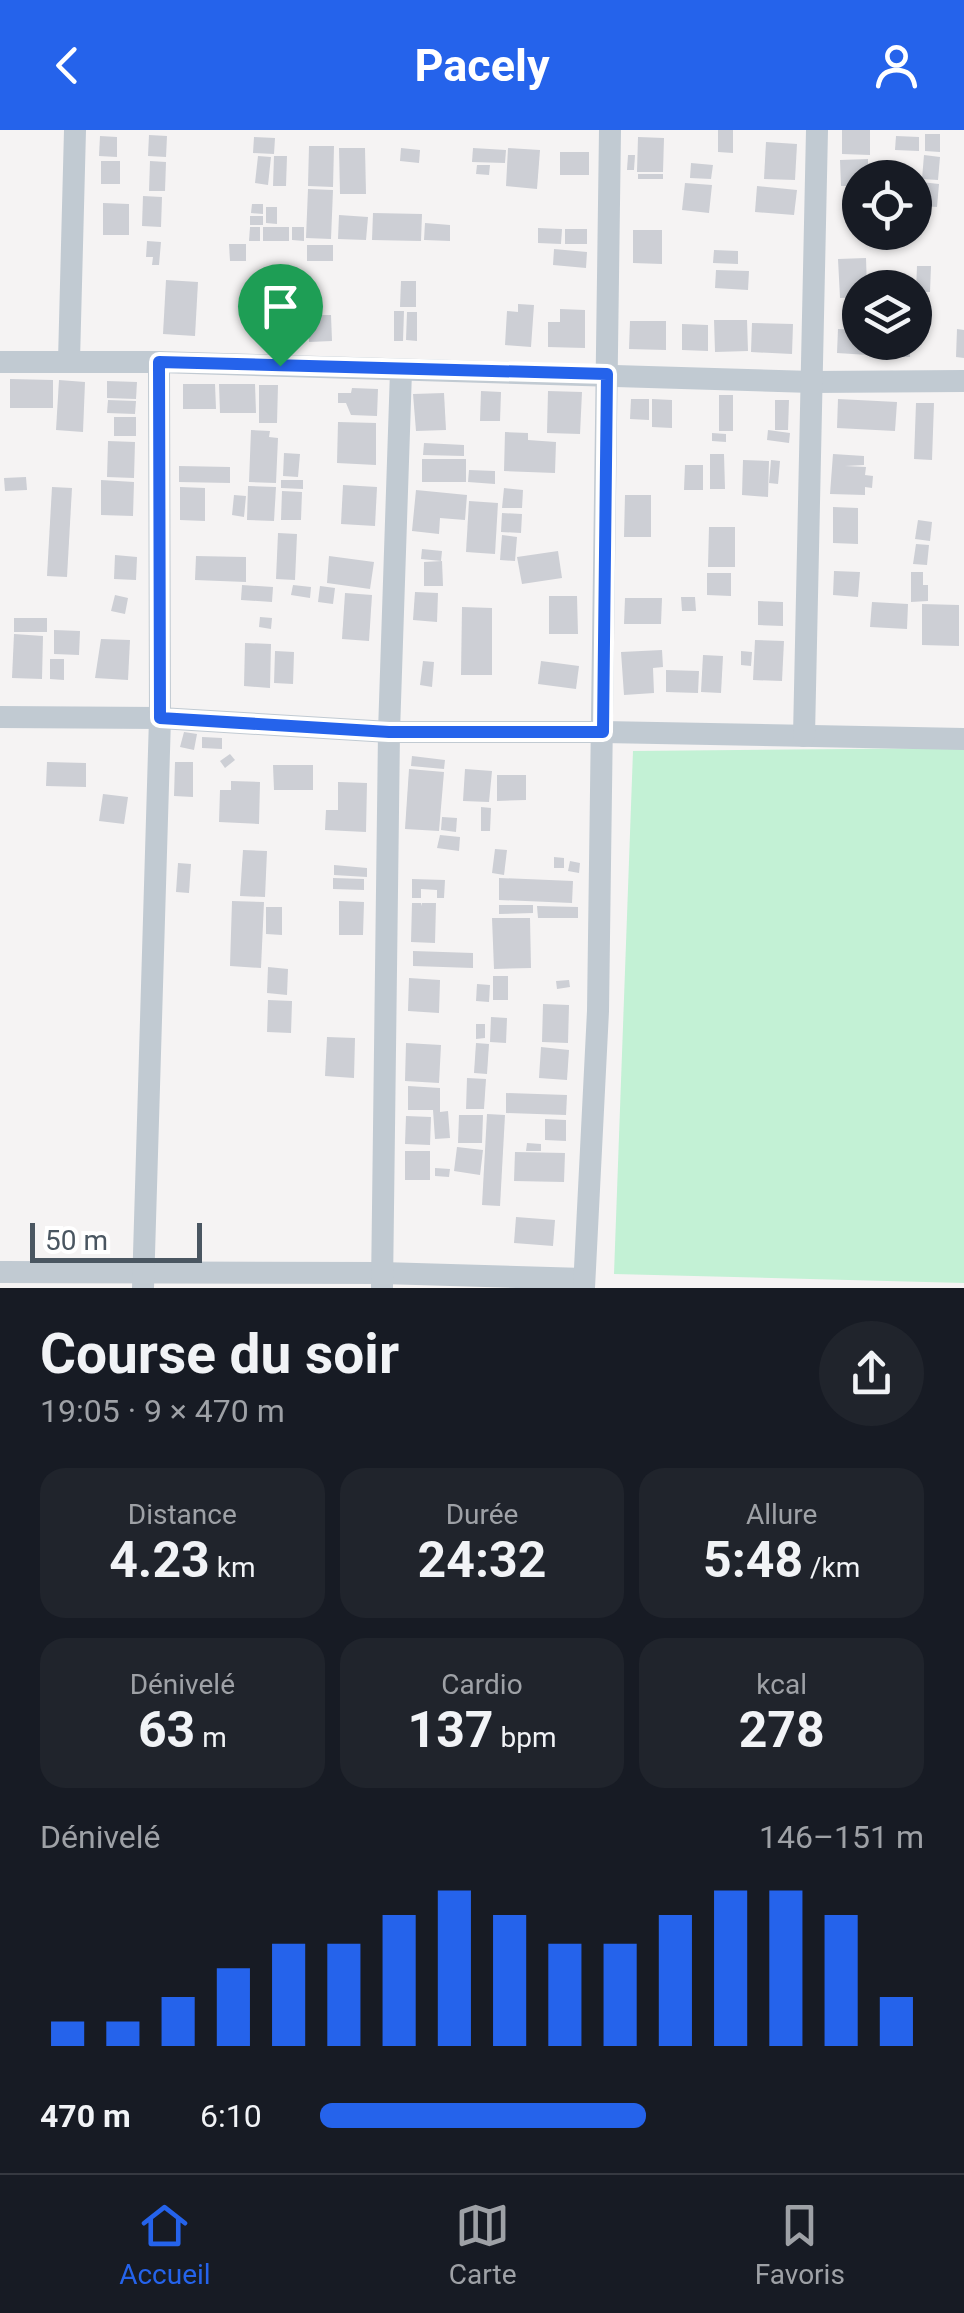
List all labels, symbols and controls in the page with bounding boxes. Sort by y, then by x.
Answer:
icon: back [40,38,95,93]
icon: person [869,38,924,93]
text: Pacely [414,39,550,92]
map controls [842,160,932,360]
button: locate [842,160,932,250]
pin [238,264,323,367]
button: layers [842,270,932,360]
icon: arrive [253,279,308,334]
scale bar [30,1218,202,1262]
text: 50 m [45,1224,108,1257]
button: share [819,1321,924,1426]
text: Course du soir [40,1322,399,1386]
text: 19:05 · 9 × 470 m [40,1392,285,1430]
text: Distance [128,1498,237,1531]
text: Durée [446,1498,518,1531]
text: Allure [746,1498,817,1531]
text: 4.23 [109,1531,210,1589]
text: 24:32 [418,1531,546,1589]
text: 5:48 [703,1531,803,1589]
text: km [210,1551,255,1584]
text: /km [803,1551,860,1584]
text: Dénivelé [130,1668,235,1701]
text: Cardio [441,1668,523,1701]
text: kcal [756,1668,807,1701]
text: 63 [138,1701,195,1759]
text: 137 [407,1701,494,1759]
text: 278 [739,1701,825,1759]
text: m [195,1721,227,1754]
text: bpm [494,1721,557,1754]
text: Dénivelé [40,1818,160,1856]
text: 146–151 m [759,1818,924,1856]
text: 470 m [40,2097,131,2135]
text: 6:10 [200,2097,262,2135]
tab: Accueil [119,2198,211,2291]
tab: Carte [449,2198,517,2291]
tab: Favoris [755,2198,845,2291]

